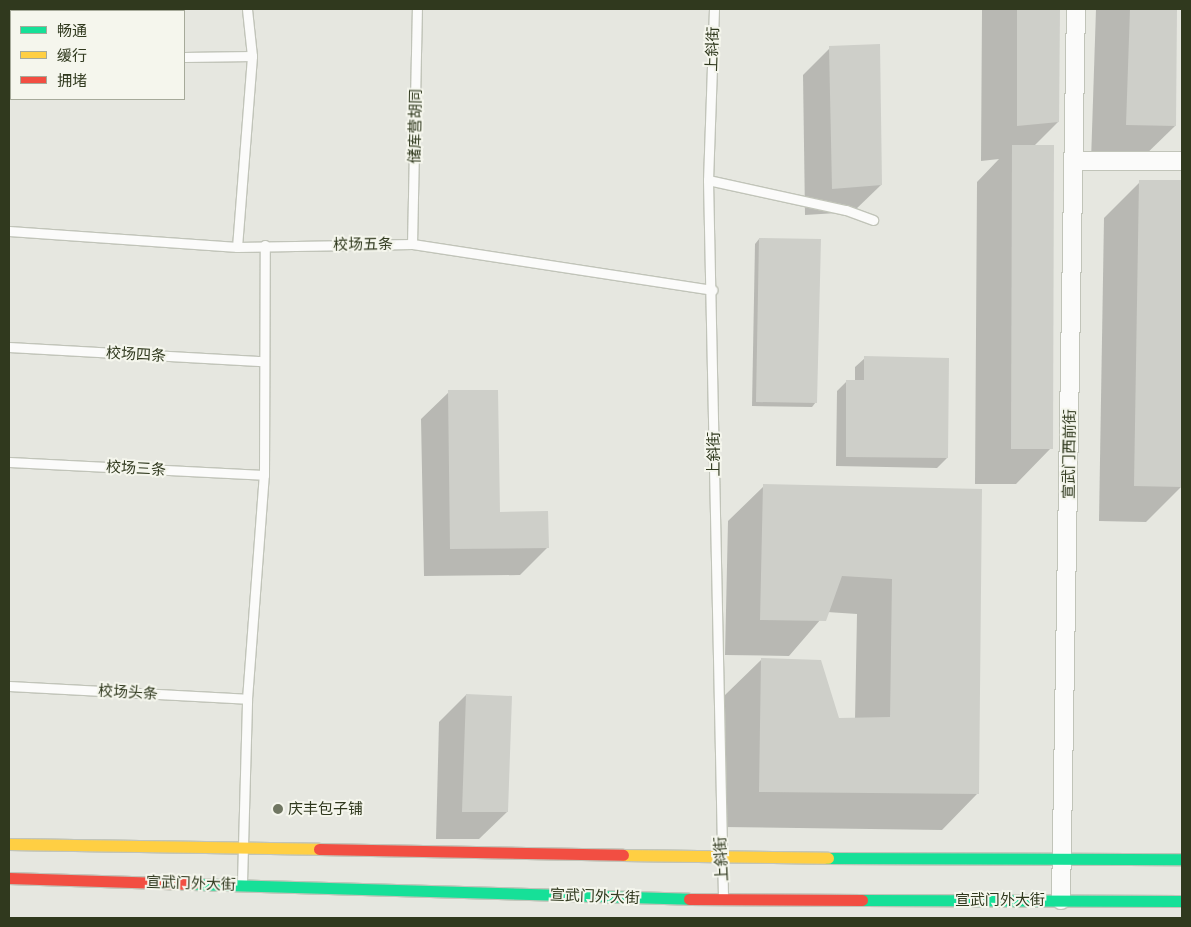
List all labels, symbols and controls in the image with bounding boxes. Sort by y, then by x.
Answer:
legend [10,10,185,100]
text: 畅通 [57,21,87,40]
street label: 上斜街 [702,26,722,72]
text: 缓行 [57,46,87,65]
text: 拥堵 [57,71,87,90]
street label: 储库营胡同 [405,88,425,164]
street label: 校场五条 [333,234,393,254]
street label: 校场四条 [106,343,166,365]
street label: 宣武门西前街 [1059,409,1079,499]
street label: 上斜街 [705,432,723,476]
street label: 校场三条 [106,457,166,479]
street label: 校场头条 [98,681,158,703]
place label: 庆丰包子铺 [288,800,363,818]
marker: 庆丰包子铺 [272,803,284,815]
street label: 上斜街 [711,836,731,882]
street label: 宣武门外大街 [146,872,236,894]
street label: 宣武门外大街 [550,885,640,907]
street label: 宣武门外大街 [955,891,1045,909]

